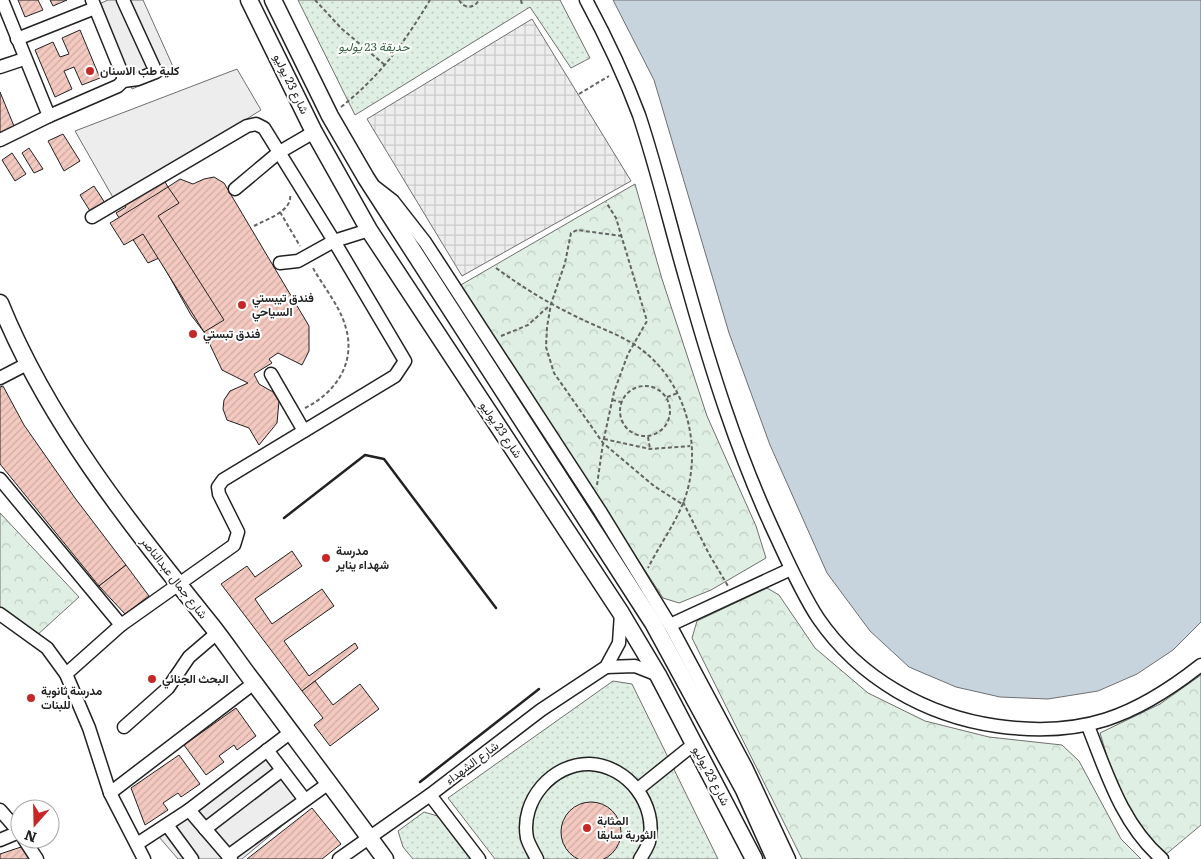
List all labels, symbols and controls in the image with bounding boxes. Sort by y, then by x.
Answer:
park label: حديقة 23 يوليو [339,37,410,55]
street label: شارع 23 يوليو [269,50,314,117]
place label: كلية طب الاسنان [100,61,180,79]
marker: كلية طب الاسنان [84,65,96,77]
place label: فندق تيبستي السياحي [252,288,314,322]
marker: فندق تيبستي السياحي [236,299,248,311]
place label: فندق تبستي [203,324,261,344]
marker: فندق تبستي [187,328,199,340]
street label: شارع 23 يوليو [475,397,527,462]
street label: شارع جمال عبدالناصر [136,532,213,623]
place label: مدرسة شهداء يناير [335,541,389,573]
marker: مدرسة شهداء يناير [320,552,332,564]
place label: البحث الجنائي [162,669,229,689]
marker: البحث الجنائي [146,673,158,685]
place label: مدرسة ثانوية للبنات [41,681,103,713]
marker: مدرسة ثانوية للبنات [25,692,37,704]
street label: شارع الشهداء [441,736,503,789]
street label: شارع 23 يوليو [688,743,735,809]
north arrow [10,799,60,849]
place label: المثابة الثورية سابقا [597,811,656,843]
marker: المثابة الثورية سابقا [581,822,593,834]
text: N [21,826,39,849]

